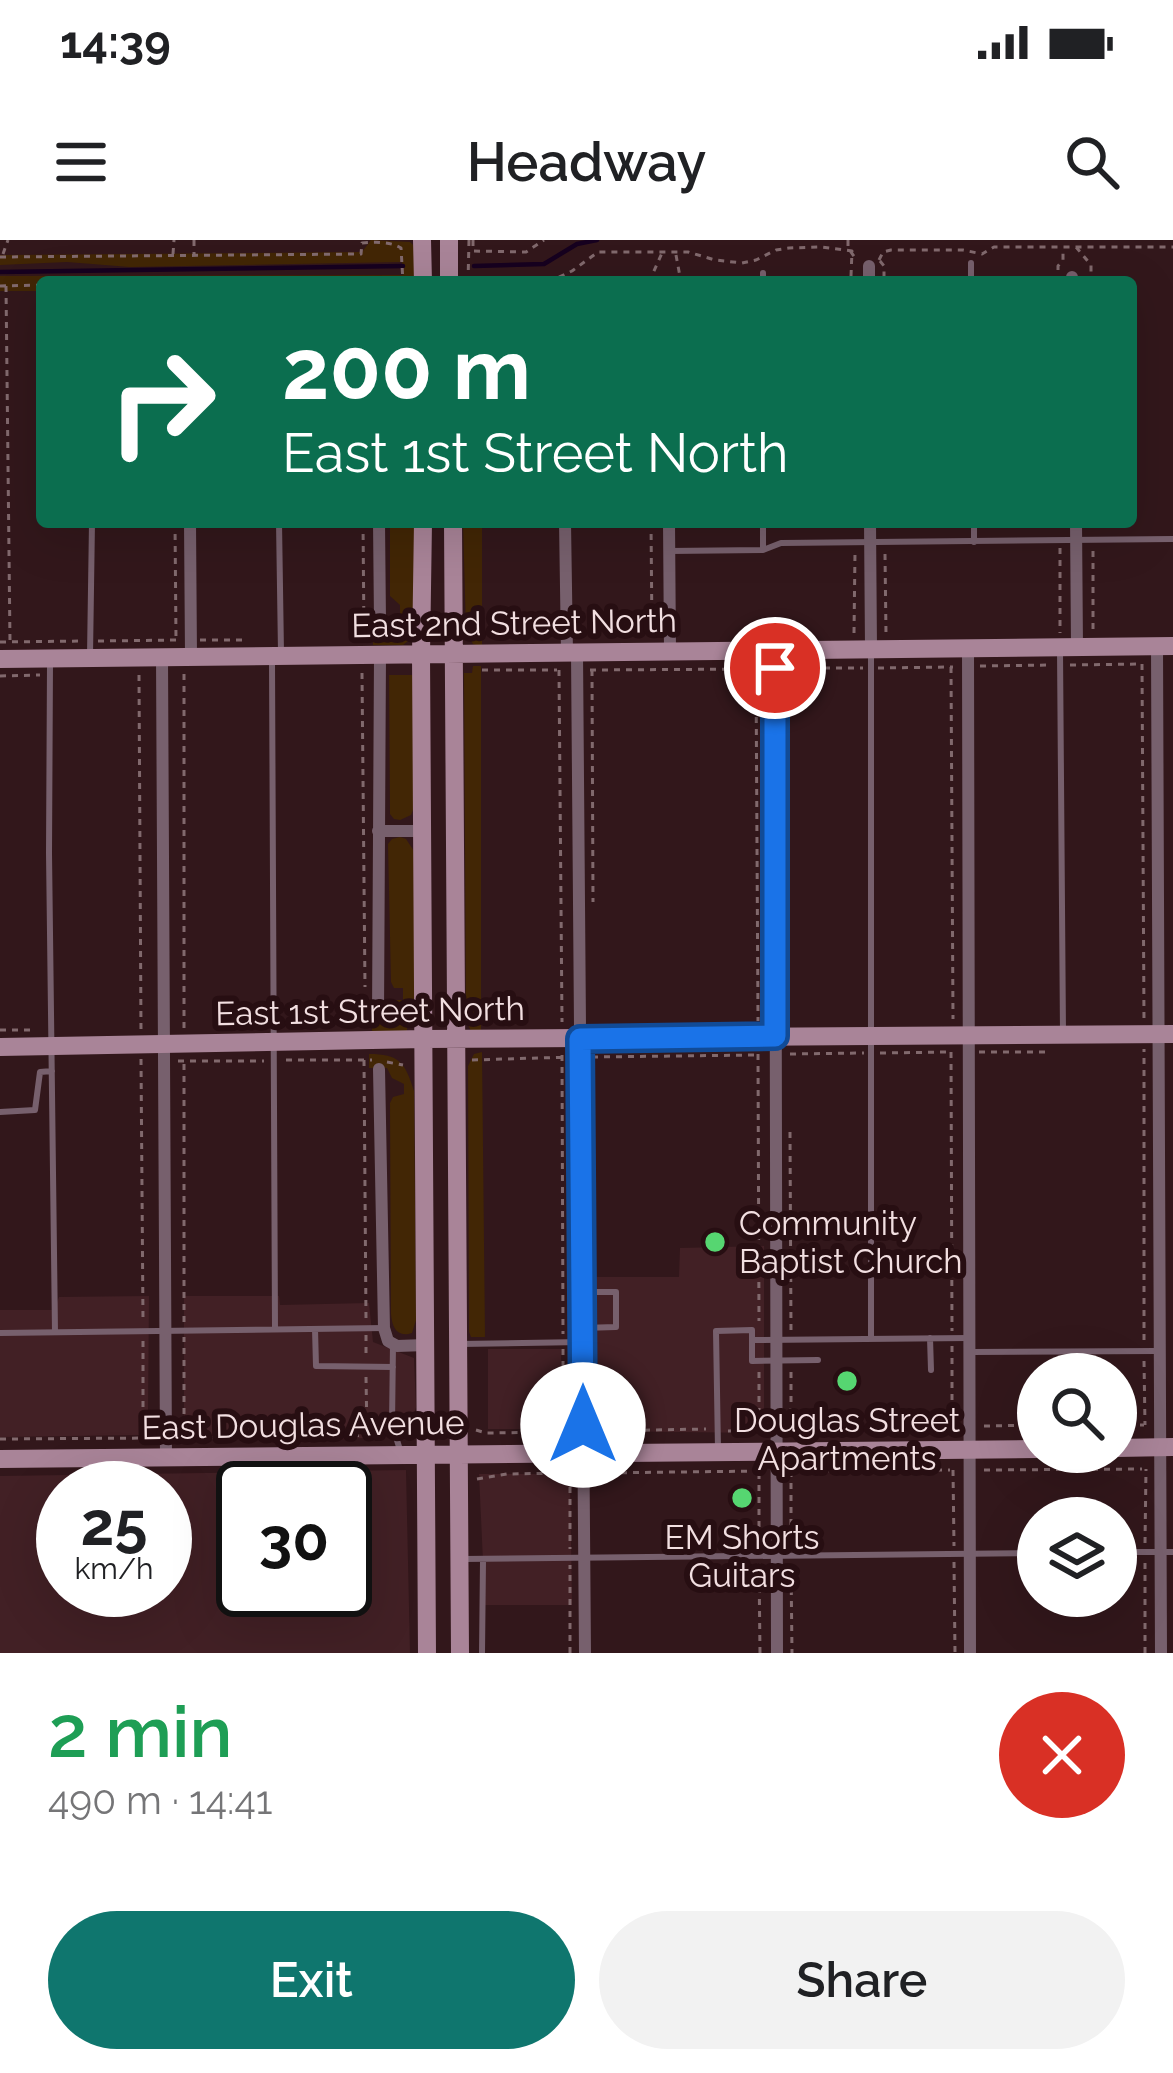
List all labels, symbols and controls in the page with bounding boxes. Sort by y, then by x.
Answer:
text: 14:39 [60,16,171,69]
icon: menu [48,129,114,195]
icon: search [1059,129,1125,195]
text: Headway [467,130,706,194]
text: 200 m [282,320,531,419]
icon: right [84,324,240,480]
text: East 1st Street North [282,421,789,485]
street label: East 2nd Street North [351,601,677,645]
pin [724,617,826,719]
icon: arrive [742,635,808,701]
street label: East 1st Street North [215,989,525,1033]
place label: Community Baptist Church [739,1204,963,1281]
marker: Community Baptist Church [702,1229,728,1255]
map controls [1017,1353,1137,1617]
button: search [1017,1353,1137,1473]
position arrow [520,1362,646,1488]
marker: Douglas Street Apartments [834,1368,860,1394]
place label: Douglas Street Apartments [734,1401,960,1478]
street label: East Douglas Avenue [141,1403,465,1447]
speed limit sign: 30 [216,1461,372,1617]
marker: EM Shorts Guitars [729,1485,755,1511]
text: 25 [80,1489,148,1559]
button: layers [1017,1497,1137,1617]
place label: EM Shorts Guitars [665,1518,819,1595]
text: km/h [74,1551,154,1586]
text: 2 min [48,1689,232,1774]
button: close [999,1692,1125,1818]
text: 490 m · 14:41 [48,1777,272,1823]
button: Exit [48,1911,575,2049]
button: Share [599,1911,1125,2049]

